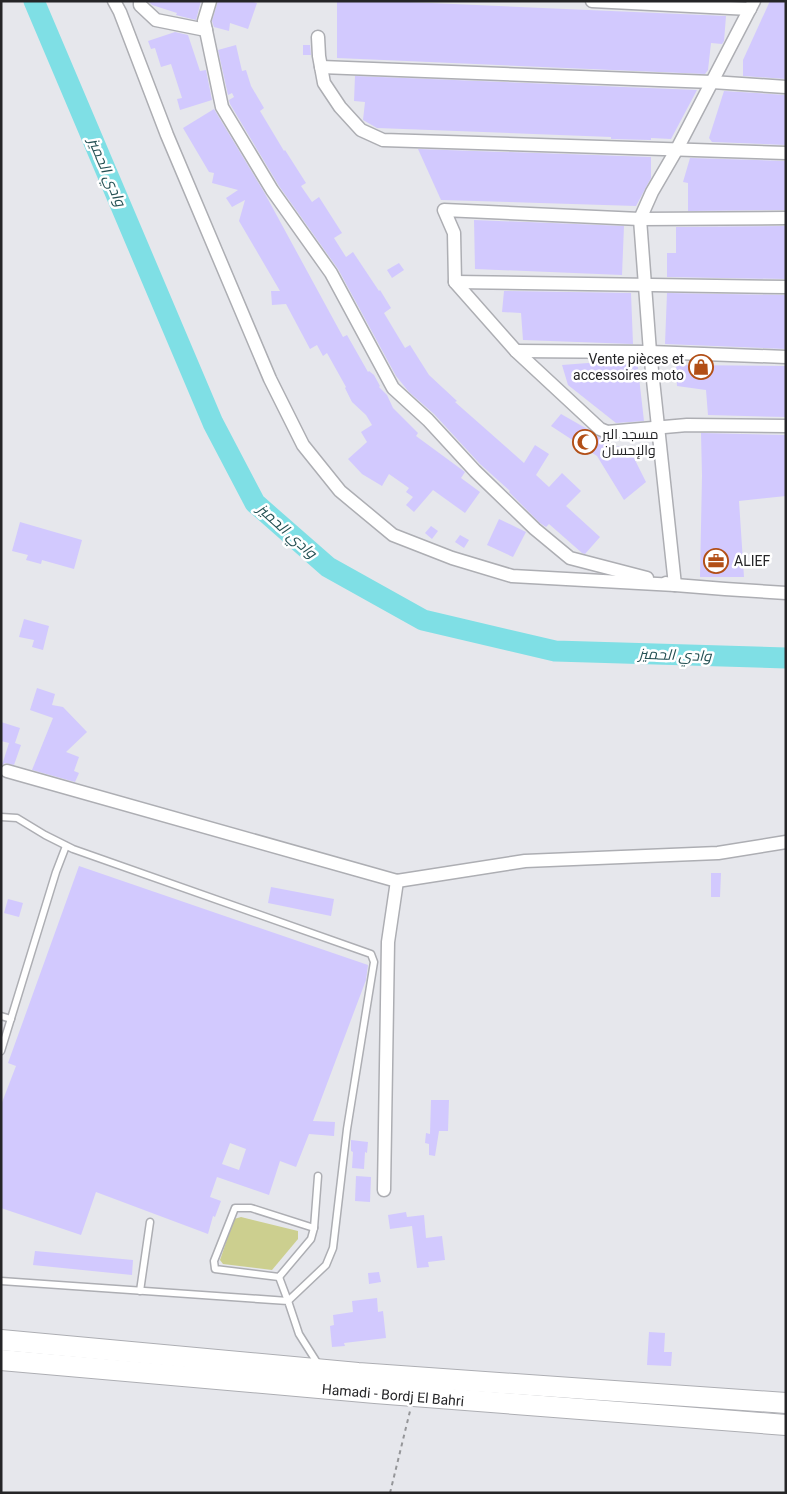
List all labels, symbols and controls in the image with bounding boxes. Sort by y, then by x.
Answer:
water label: وادي الحميز [81,133,130,211]
place label: Vente pièces et accessoires moto [573,351,684,383]
shop icon: Vente pièces et accessoires moto [688,354,714,380]
place label: مسجد البر والإحسان [601,426,658,459]
mosque icon: مسجد البر والإحسان [572,429,598,455]
water label: وادي الحميز [250,499,321,565]
office icon: ALIEF [703,548,729,574]
place label: ALIEF [734,553,770,569]
water label: وادي الحميز [636,645,713,668]
street label: Hamadi - Bordj El Bahri [321,1381,465,1409]

